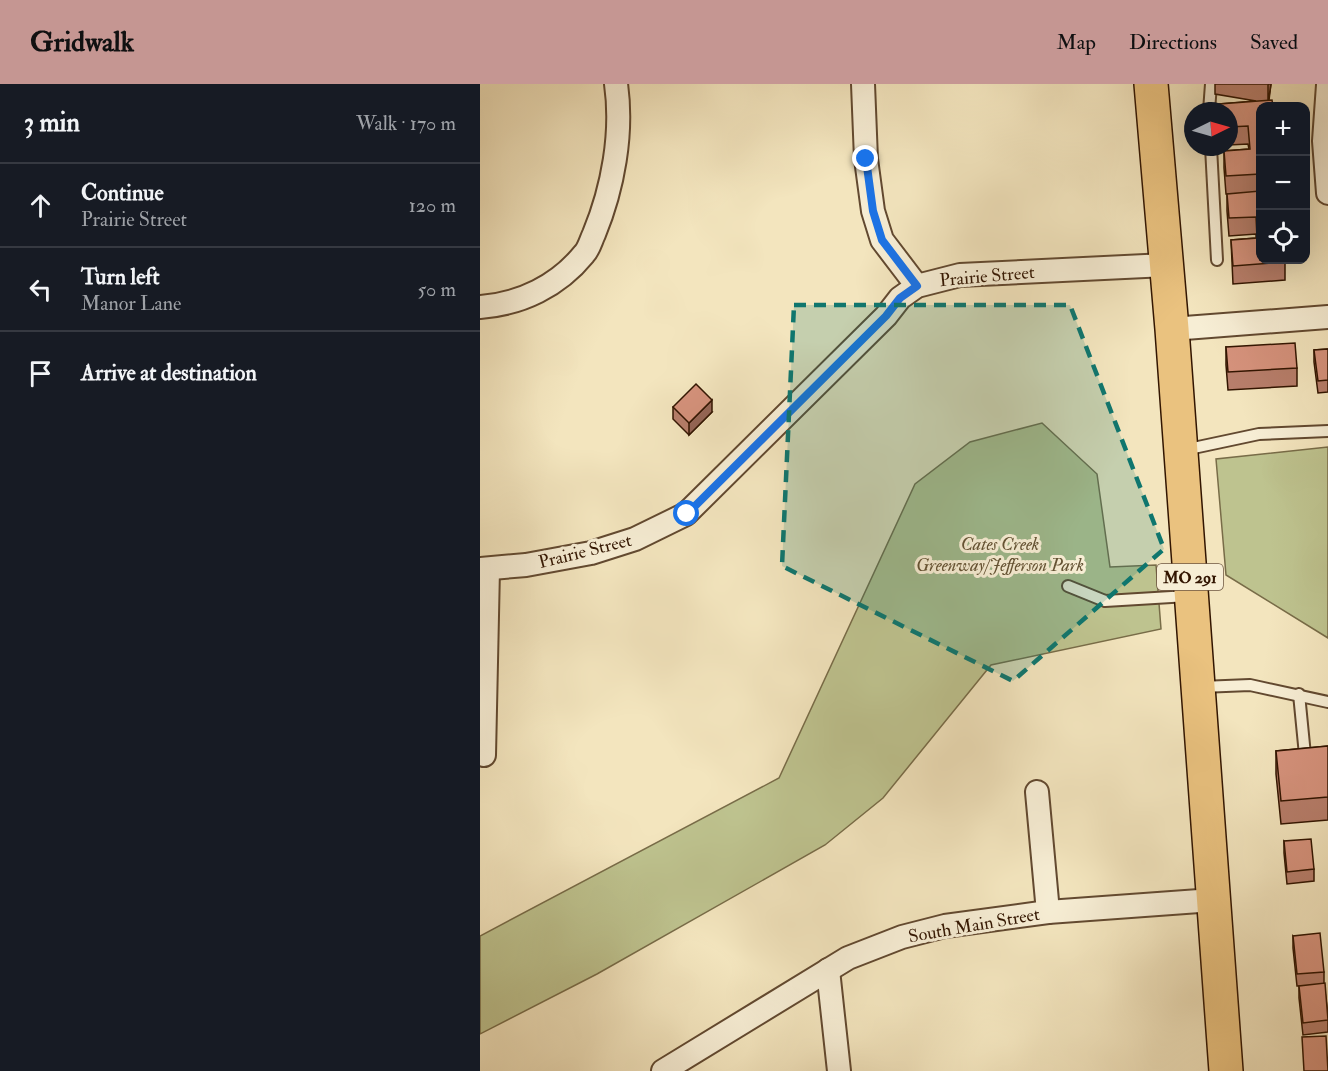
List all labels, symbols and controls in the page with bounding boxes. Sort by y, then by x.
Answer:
text: Gridwalk [30,25,134,60]
text: Map [1056,29,1096,56]
text: Directions [1129,29,1217,56]
text: Saved [1250,29,1298,56]
north arrow [1184,102,1238,156]
map controls [1256,102,1310,264]
button: + [1256,102,1310,156]
text: 3 min [24,107,80,139]
text: Walk · 170 m [356,111,456,136]
route end [852,145,878,171]
button: − [1256,156,1310,210]
text: Continue [81,179,164,207]
icon: ahead [24,189,57,222]
text: 120 m [409,193,456,218]
text: Prairie Street [81,207,187,232]
button: locate [1256,210,1310,264]
street label: Prairie Street [939,261,1036,292]
text: Turn left [81,263,160,291]
icon: left [24,273,57,306]
text: 50 m [417,277,456,302]
text: Manor Lane [81,291,181,316]
icon: arrive [24,357,57,390]
text: Arrive at destination [81,359,257,387]
route start [673,500,699,526]
street label: Prairie Street [536,529,634,574]
park label: Cates Creek Greenway/Jefferson Park [916,533,1084,577]
road number: MO 291 [1157,564,1223,590]
street label: South Main Street [907,903,1042,948]

